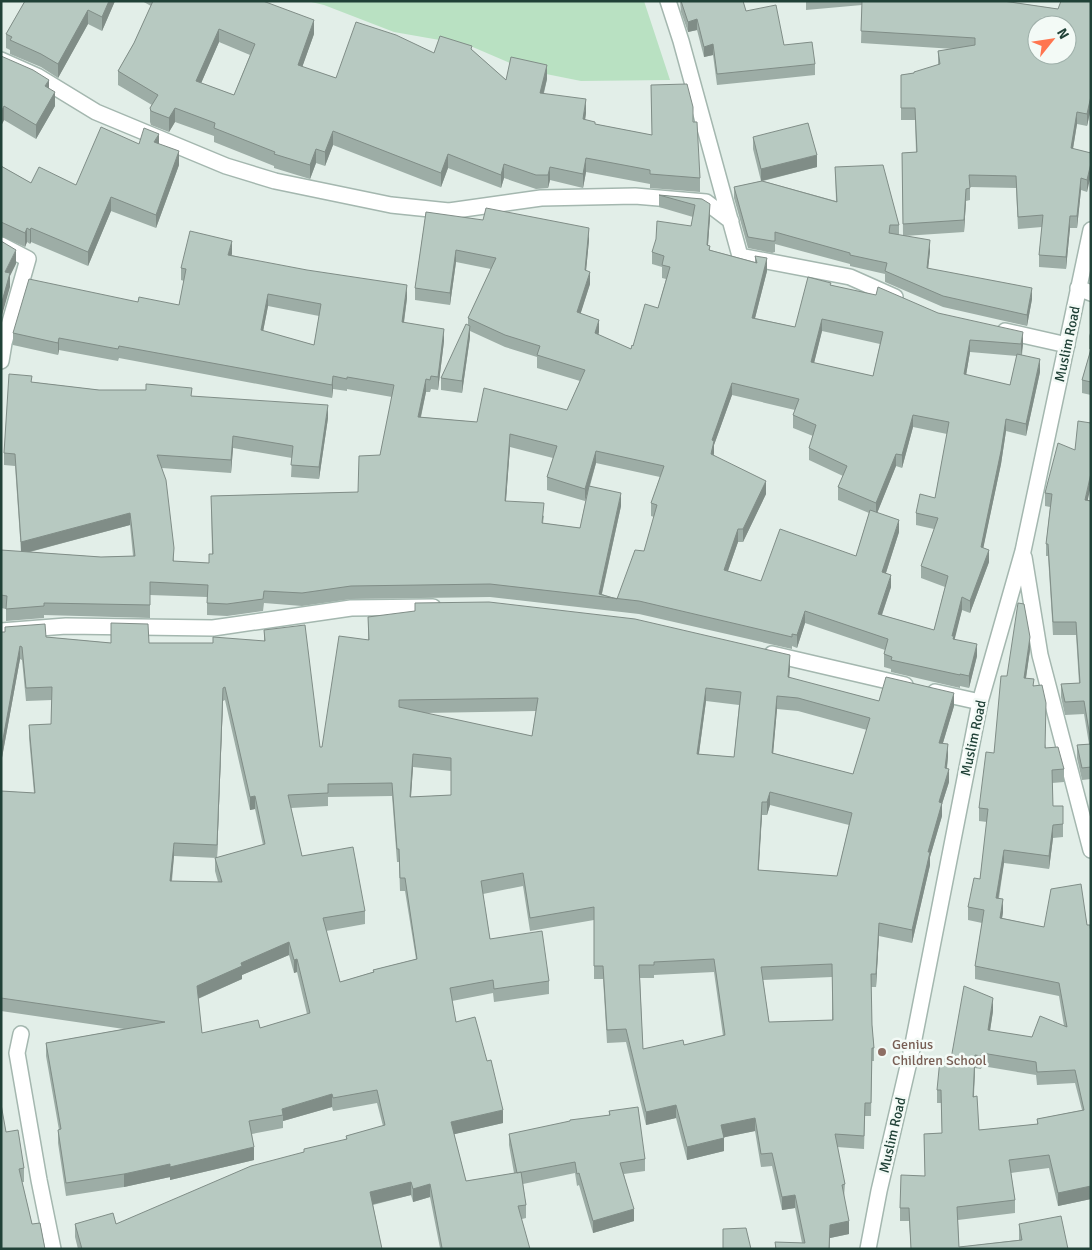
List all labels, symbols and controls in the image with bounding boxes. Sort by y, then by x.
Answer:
north arrow [1027,15,1077,65]
text: N [1053,25,1073,42]
street label: Muslim Road [1051,305,1084,384]
street label: Muslim Road [957,699,990,778]
place label: Genius Children School [892,1036,987,1069]
marker: Genius Children School [876,1046,888,1058]
street label: Muslim Road [876,1096,909,1175]

